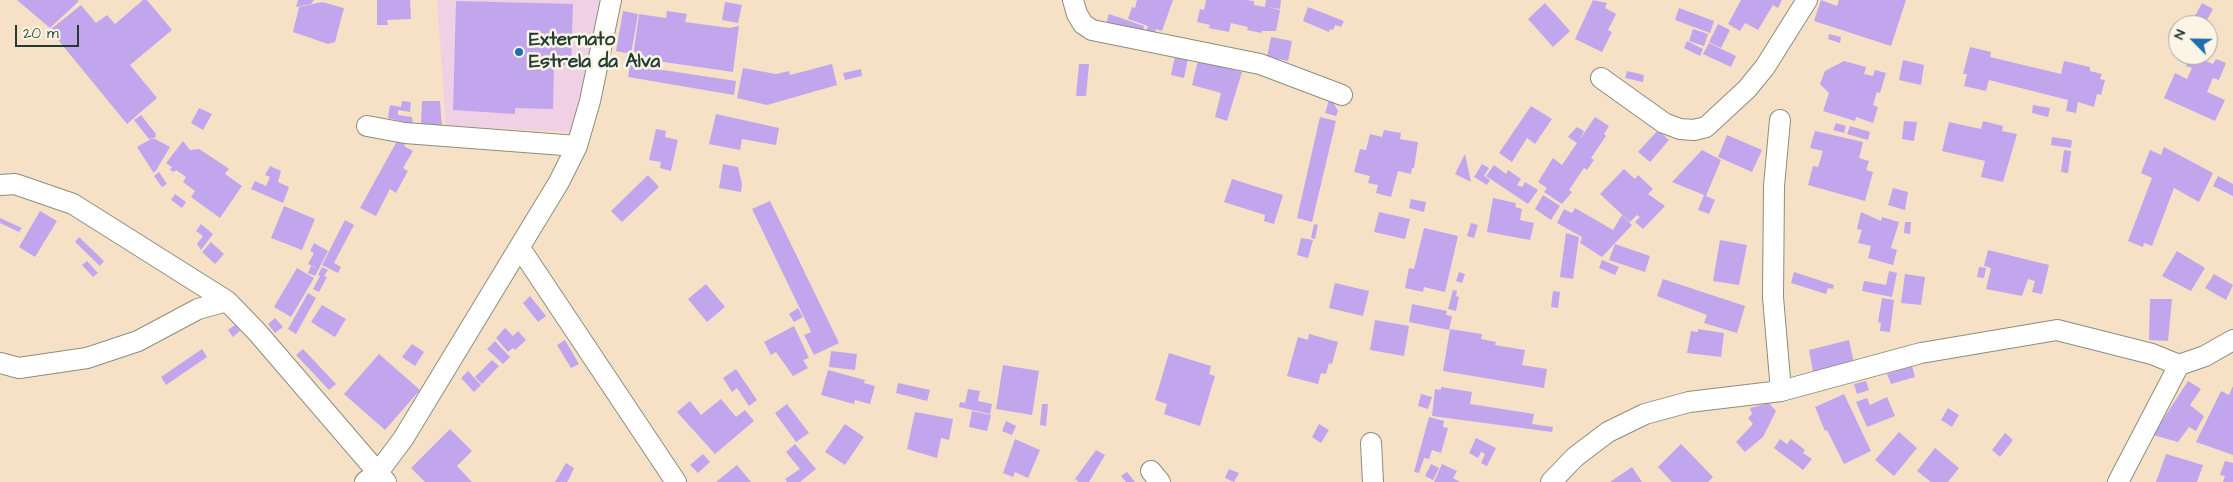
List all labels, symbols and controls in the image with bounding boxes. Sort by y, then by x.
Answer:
scale bar [18,15,81,47]
north arrow [2168,15,2218,65]
text: 20 m [23,23,59,44]
text: N [2169,27,2191,42]
place label: Externato Estrela da Alva [529,30,660,74]
marker: Externato Estrela da Alva [513,46,525,58]

